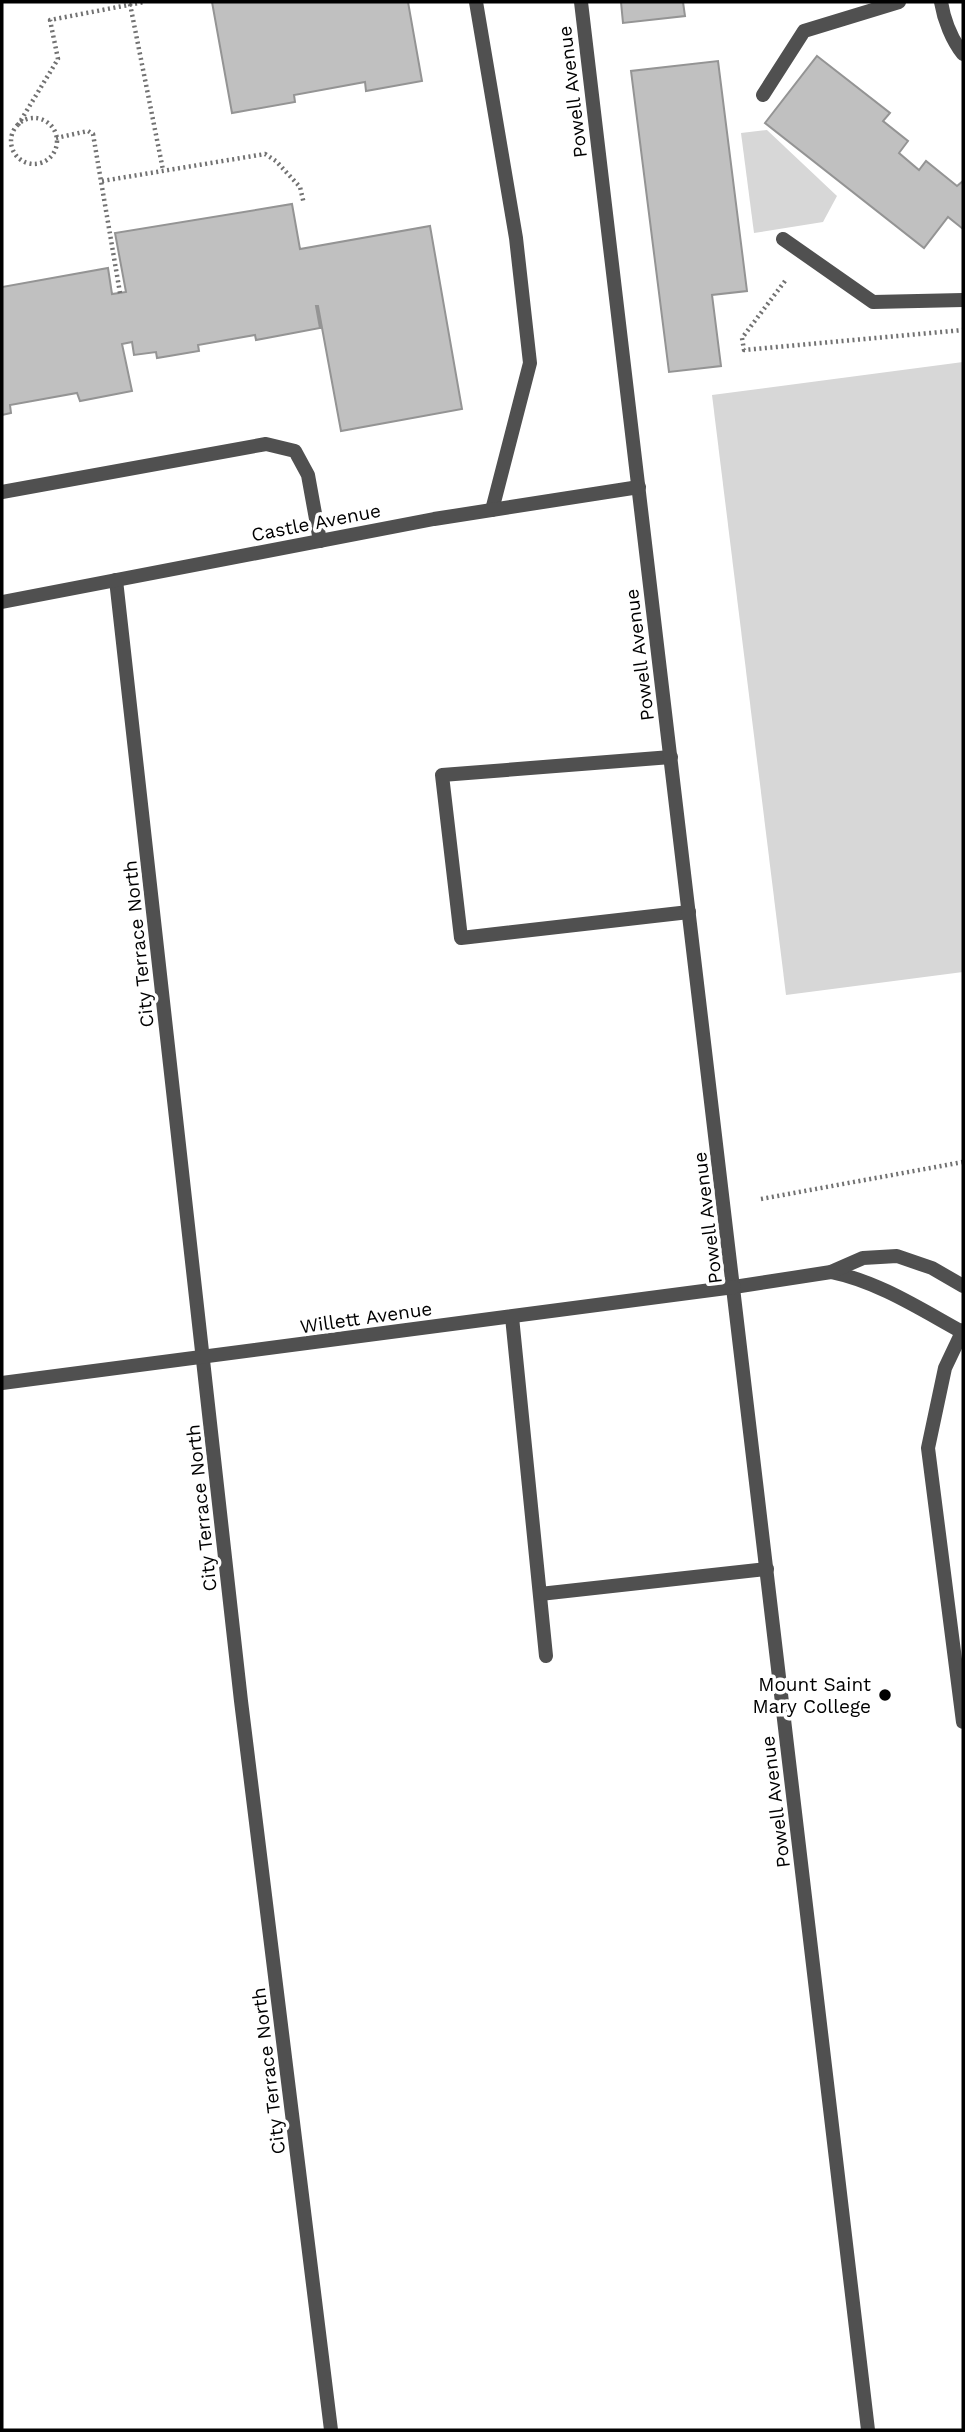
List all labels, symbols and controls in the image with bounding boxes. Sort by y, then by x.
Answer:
street label: Powell Avenue [553,25,592,159]
street label: Castle Avenue [249,499,383,546]
street label: Powell Avenue [620,588,659,722]
street label: City Terrace North [118,859,159,1029]
street label: Powell Avenue [688,1151,727,1285]
street label: Willett Avenue [298,1297,434,1338]
street label: City Terrace North [181,1423,222,1593]
place label: Mount Saint Mary College [752,1673,871,1718]
marker: Mount Saint Mary College [877,1687,893,1703]
street label: Powell Avenue [756,1735,795,1869]
street label: City Terrace North [247,1986,290,2156]

